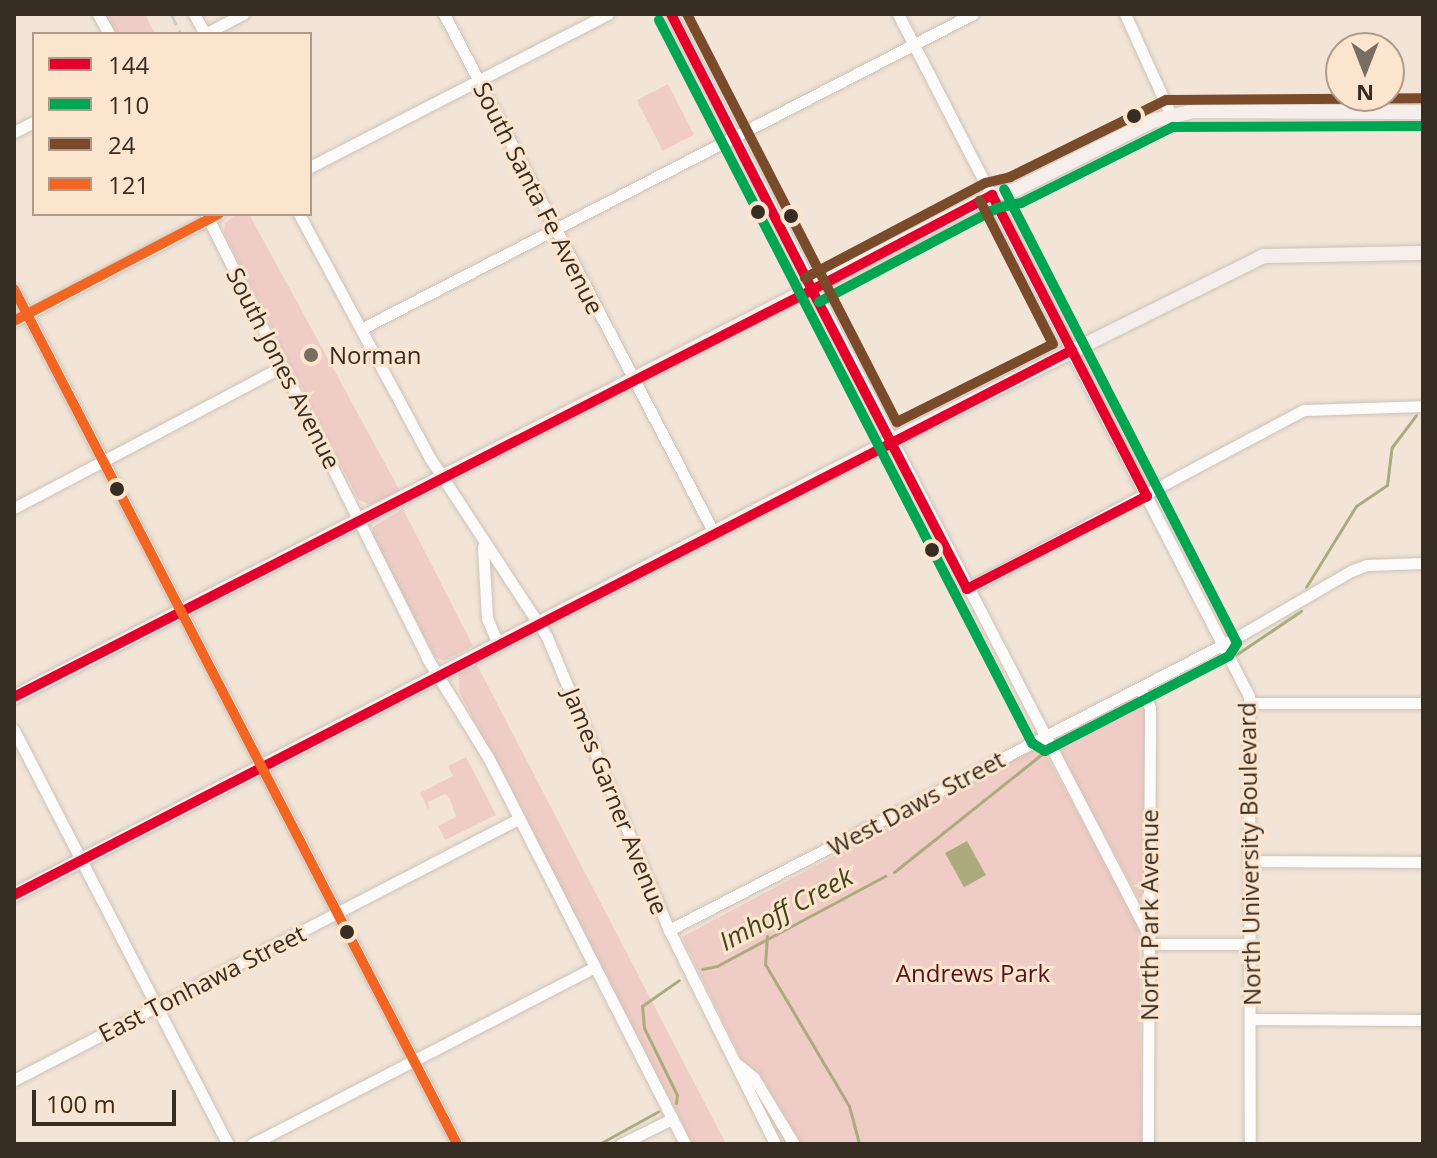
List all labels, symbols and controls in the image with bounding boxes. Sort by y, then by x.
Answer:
legend [32,32,312,216]
north arrow [1325,32,1405,112]
text: 144 [108,48,149,81]
street label: South Santa Fe Avenue [468,77,610,319]
text: N [1356,79,1374,109]
text: 110 [108,88,149,121]
unlabelled marker [1126,108,1142,124]
text: 24 [108,128,135,161]
text: 121 [108,168,149,201]
unlabelled marker [750,204,766,220]
unlabelled marker [783,208,799,224]
street label: South Jones Avenue [221,263,347,473]
place label: Norman [329,341,422,369]
marker: Norman [300,344,322,366]
unlabelled marker [109,481,125,497]
unlabelled marker [924,542,940,558]
street label: James Garner Avenue [557,684,675,918]
street label: North University Boulevard [1232,702,1266,1006]
street label: West Daws Street [823,744,1009,862]
street label: North Park Avenue [1135,809,1163,1021]
water label: Imhoff Creek [714,861,858,957]
street label: East Tonhawa Street [94,918,310,1048]
unlabelled marker [339,924,355,940]
park label: Andrews Park [896,959,1050,987]
scale bar [36,1074,180,1124]
text: 100 m [46,1087,116,1120]

